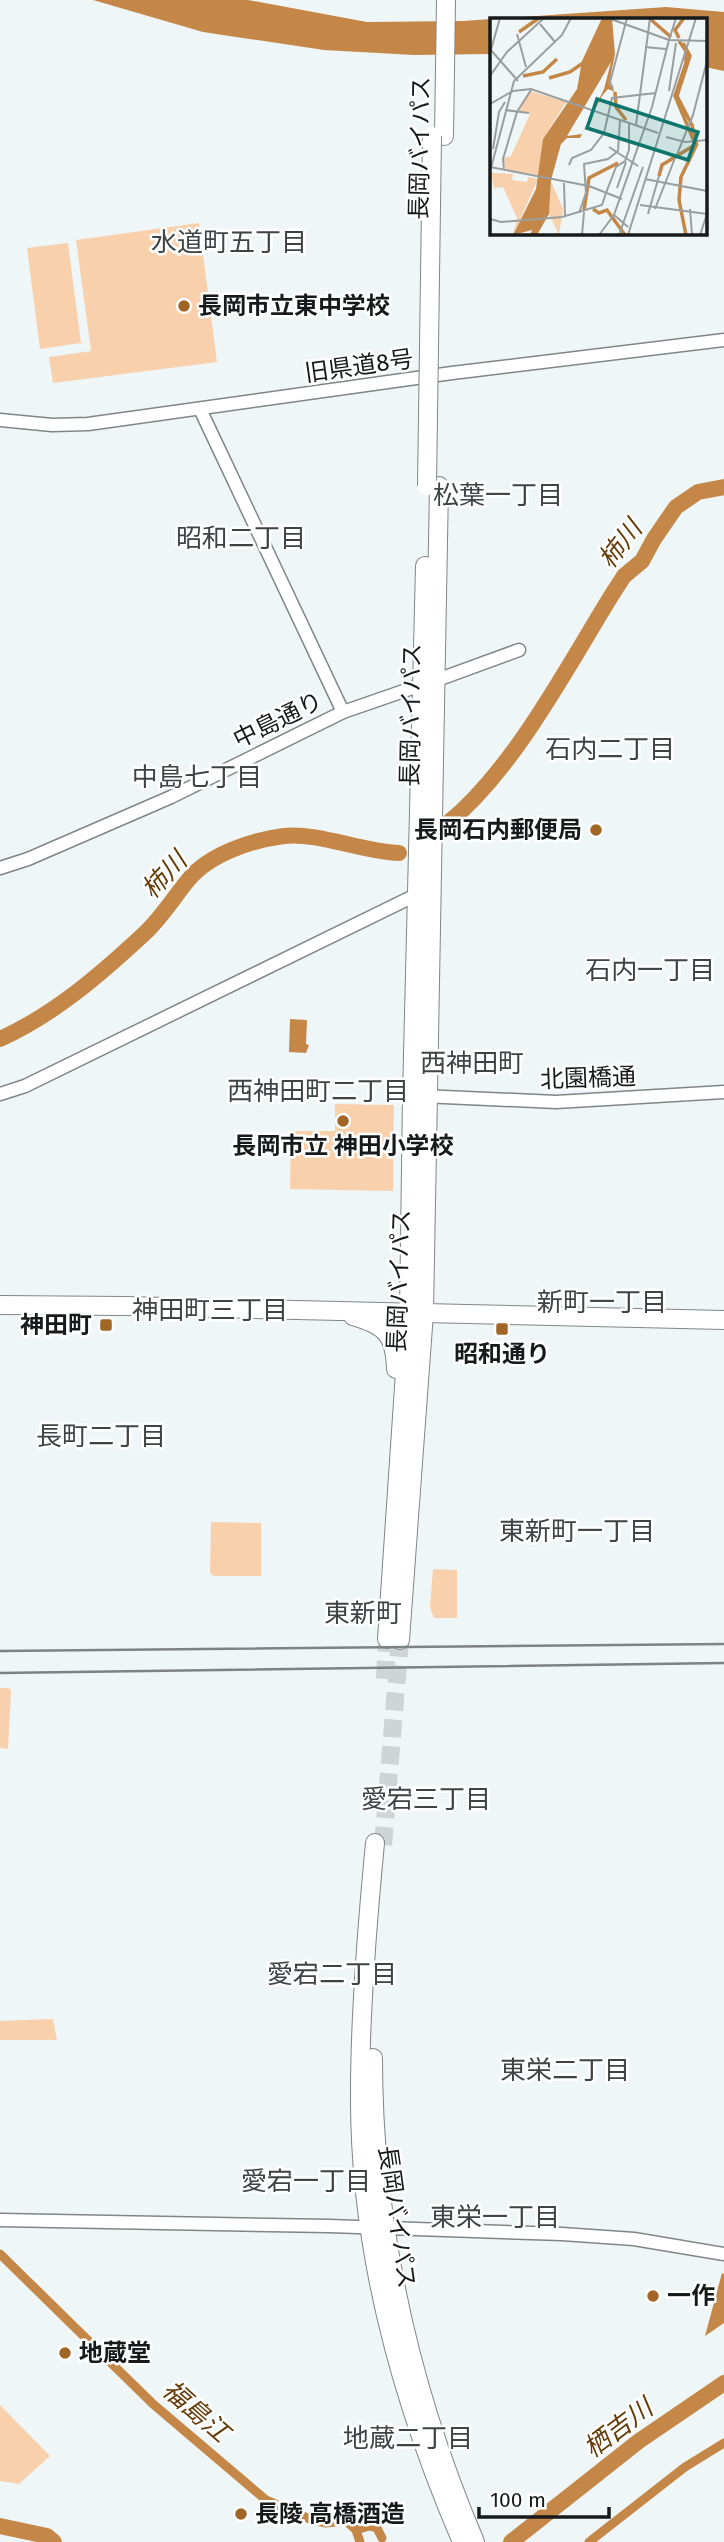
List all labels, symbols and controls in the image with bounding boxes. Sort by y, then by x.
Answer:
inset map [490,18,706,234]
street label: 長岡バイパス [405,76,435,220]
district label: 水道町五丁目 [151,227,307,258]
place label: 長岡市立東中学校 [198,292,390,320]
marker: 長岡市立東中学校 [176,298,192,314]
street label: 旧県道8号 [303,345,415,387]
district label: 松葉一丁目 [433,480,563,511]
water label: 柿川 [592,512,650,574]
district label: 昭和二丁目 [176,523,306,554]
street label: 長岡バイパス [396,643,426,787]
street label: 中島通り [229,686,327,754]
district label: 石内二丁目 [545,734,675,765]
district label: 中島七丁目 [132,762,262,793]
place label: 長岡石内郵便局 [414,816,582,844]
marker: 長岡石内郵便局 [588,822,604,838]
water label: 柿川 [135,844,195,905]
district label: 石内一丁目 [585,955,715,986]
district label: 西神田町 [420,1048,524,1079]
street label: 北園橋通 [540,1062,636,1094]
district label: 西神田町二丁目 [227,1076,409,1107]
marker: 長岡市立 神田小学校 [335,1113,351,1129]
place label: 長岡市立 神田小学校 [232,1132,454,1160]
street label: 長岡バイパス [383,1209,415,1353]
district label: 新町一丁目 [537,1287,667,1318]
district label: 神田町三丁目 [132,1295,288,1326]
place label: 神田町 [20,1311,92,1339]
marker: 神田町 [98,1317,114,1333]
marker: 昭和通り [494,1321,510,1337]
place label: 昭和通り [454,1340,550,1368]
district label: 長町二丁目 [36,1421,166,1452]
district label: 東新町一丁目 [499,1516,655,1547]
district label: 東新町 [324,1598,402,1629]
district label: 愛宕三丁目 [361,1784,491,1815]
district label: 愛宕二丁目 [267,1959,397,1990]
district label: 東栄二丁目 [500,2055,630,2086]
street label: 長岡バイパス [373,2144,421,2290]
district label: 愛宕一丁目 [241,2166,371,2197]
district label: 東栄一丁目 [430,2202,560,2233]
place label: 一作 [667,2282,715,2310]
marker: 一作 [645,2288,661,2304]
place label: 地蔵堂 [79,2339,151,2367]
marker: 地蔵堂 [57,2345,73,2361]
water label: 福島江 [156,2374,238,2451]
water label: 栖吉川 [578,2391,661,2464]
district label: 地蔵二丁目 [343,2423,473,2454]
scale bar [479,2476,608,2520]
text: 100 m [490,2487,546,2513]
place label: 長陵 高橋酒造 [255,2500,405,2528]
marker: 長陵 高橋酒造 [233,2506,249,2522]

